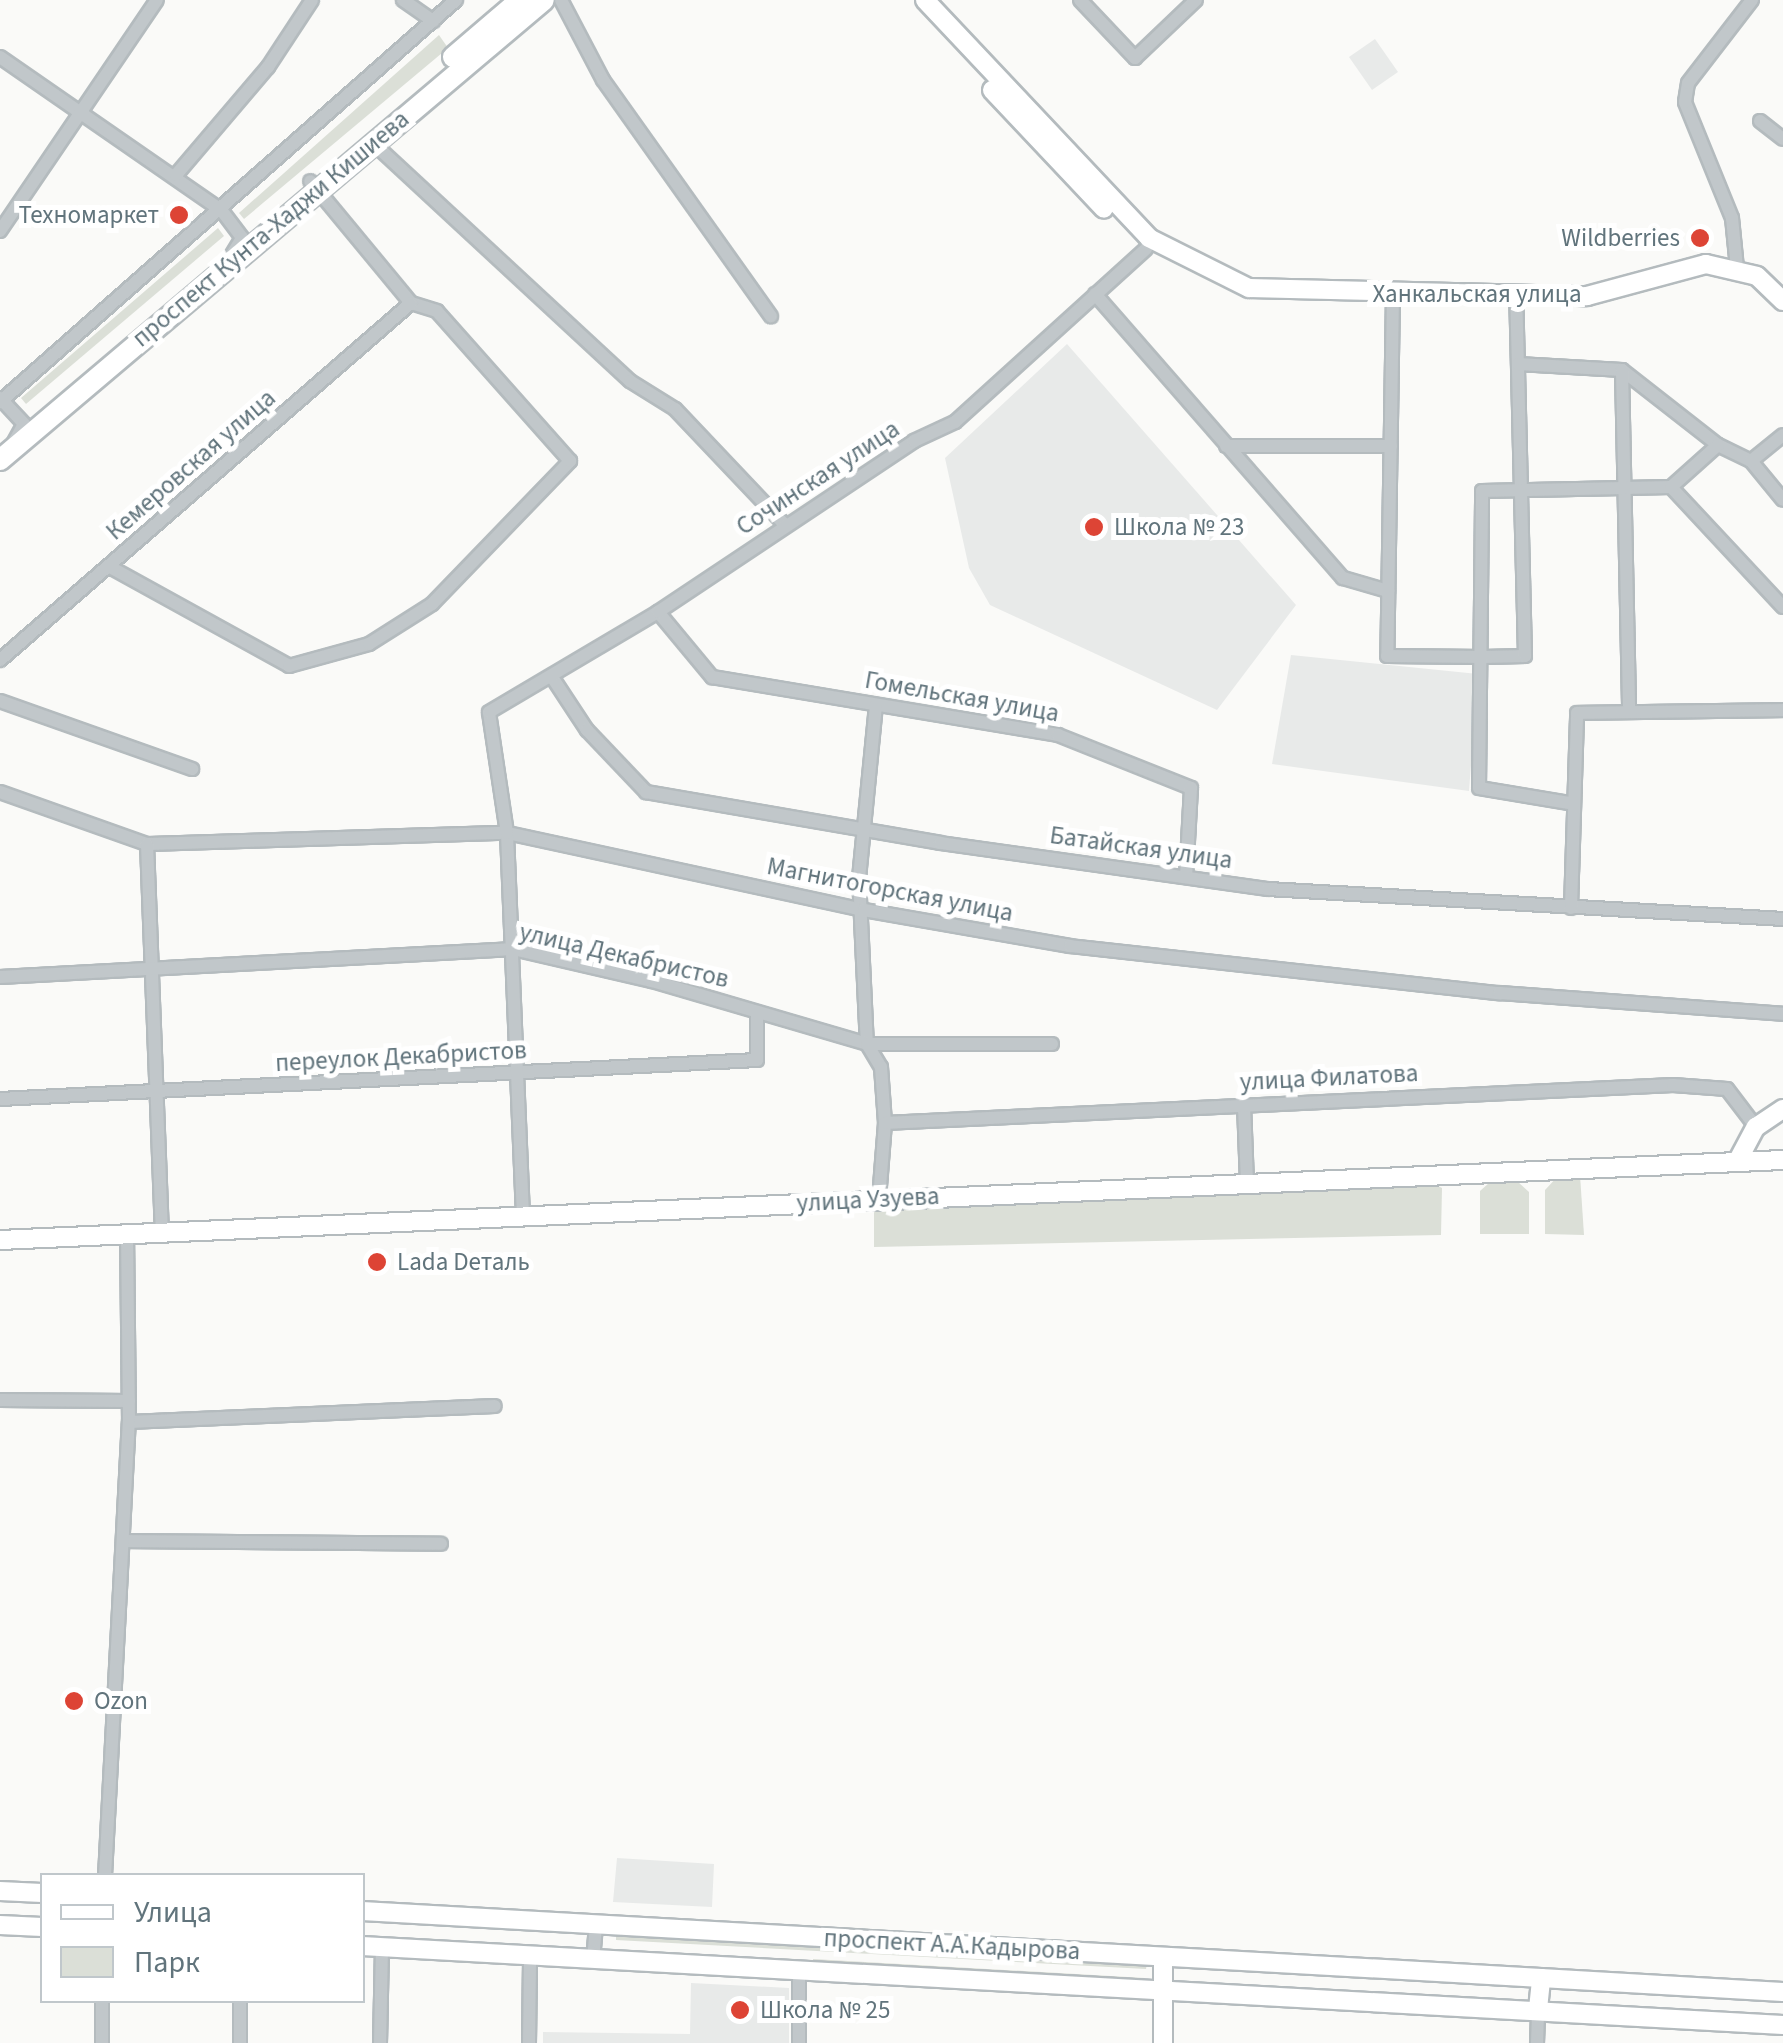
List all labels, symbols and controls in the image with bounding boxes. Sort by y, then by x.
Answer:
street label: проспект Кунта-Хаджи Кишиева [127,104,415,354]
place label: Техномаркет [18,200,159,230]
marker: Техномаркет [168,204,190,226]
place label: Wildberries [1561,223,1680,253]
marker: Wildberries [1689,227,1711,249]
street label: Ханкальская улица [1372,279,1582,309]
street label: Кемеровская улица [100,383,282,547]
street label: Сочинская улица [731,414,905,542]
place label: Школа № 23 [1114,512,1244,542]
marker: Школа № 23 [1083,516,1105,538]
street label: Гомельская улица [863,665,1061,729]
street label: Батайская улица [1048,820,1234,876]
street label: Магнитогорская улица [764,851,1016,929]
street label: улица Декабристов [516,917,732,995]
street label: переулок Декабристов [275,1035,527,1079]
street label: улица Филатова [1239,1058,1419,1098]
street label: улица Узуева [796,1181,940,1219]
place label: Lada Dеталь [397,1247,530,1277]
marker: Lada Dеталь [366,1251,388,1273]
place label: Ozon [94,1686,148,1716]
marker: Ozon [63,1690,85,1712]
legend [40,1873,365,2003]
text: Улица [134,1891,212,1934]
street label: проспект А.А.Кадырова [823,1923,1081,1967]
text: Парк [134,1941,200,1984]
place label: Школа № 25 [760,1995,890,2025]
marker: Школа № 25 [729,1999,751,2021]

